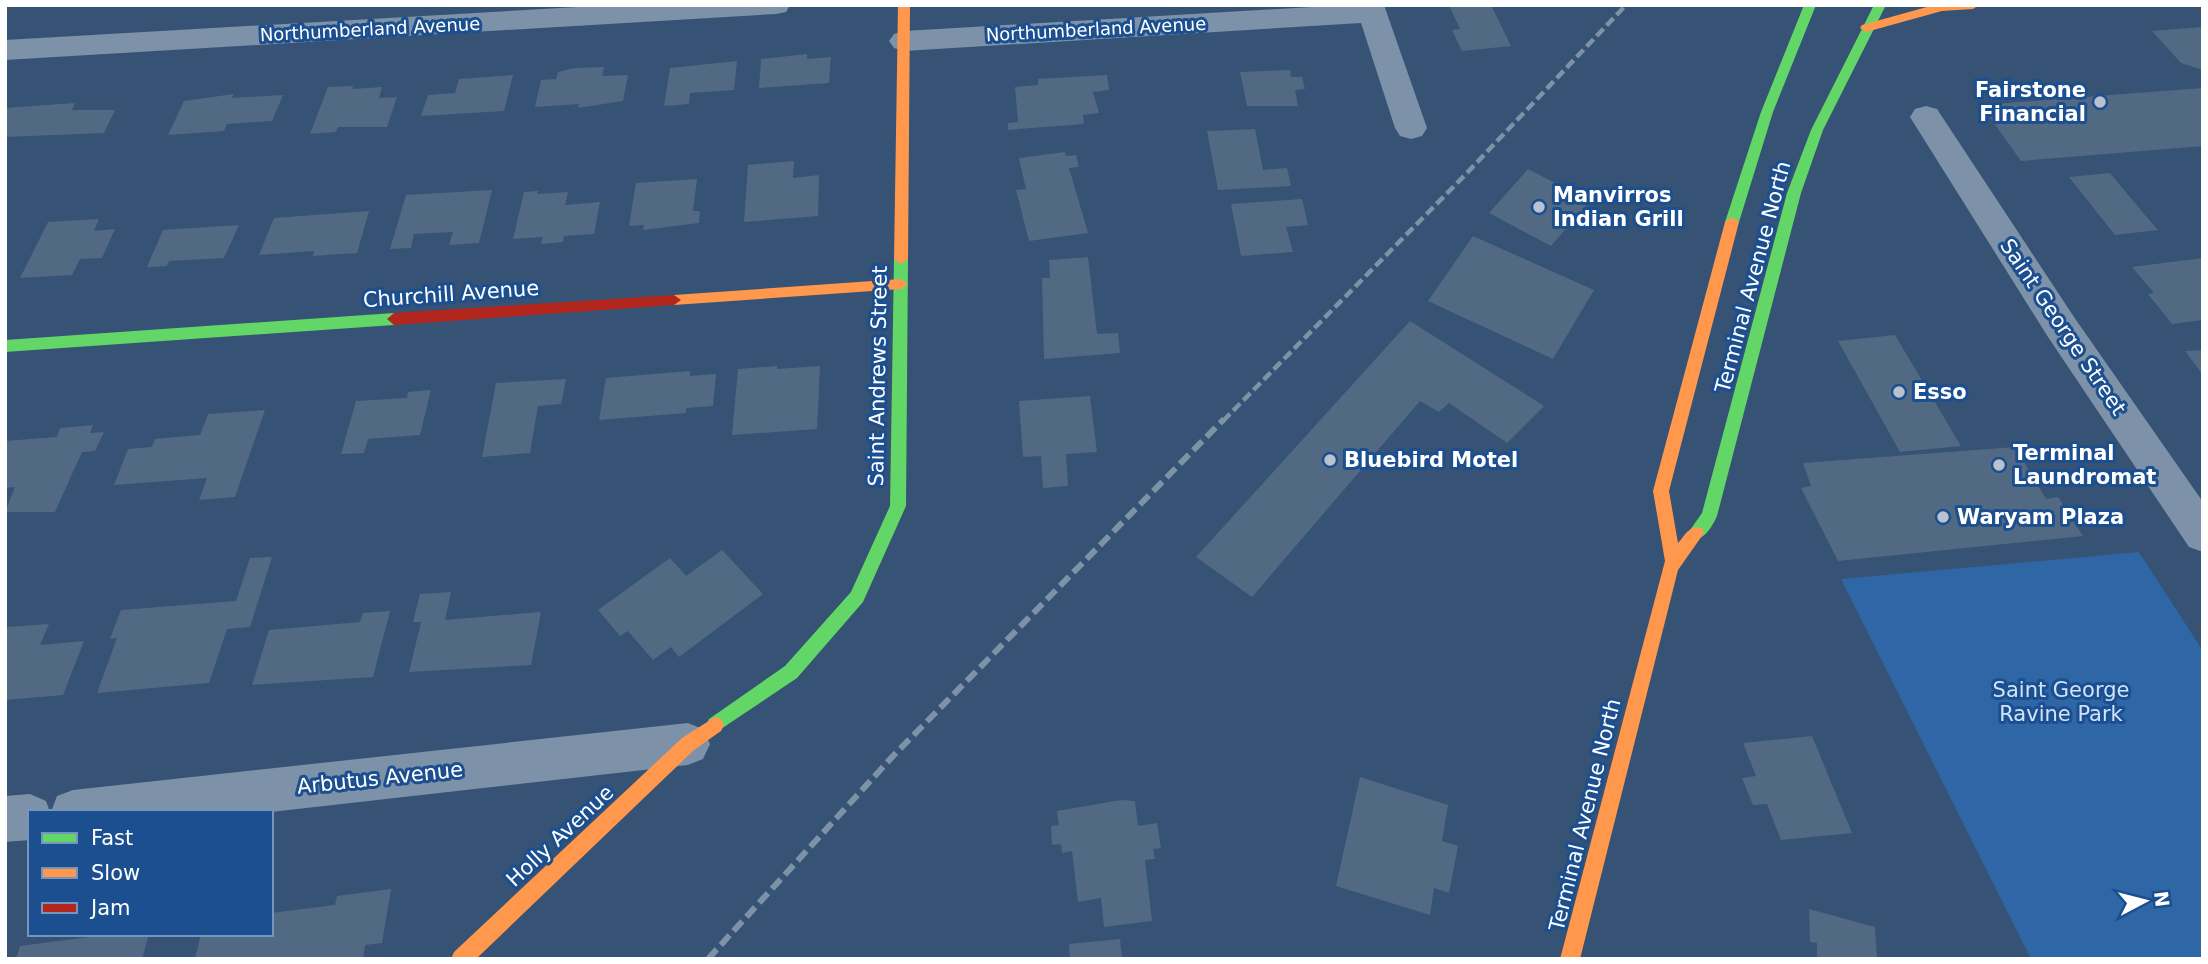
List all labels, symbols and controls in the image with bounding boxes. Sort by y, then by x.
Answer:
street label: Northumberland Avenue [259,13,481,45]
street label: Northumberland Avenue [985,13,1207,45]
place label: Fairstone Financial [1975,78,2086,126]
marker: Fairstone Financial [2092,94,2108,110]
street label: Terminal Avenue North [1710,159,1796,396]
place label: Manvirros Indian Grill [1553,183,1684,231]
marker: Manvirros Indian Grill [1531,199,1547,215]
street label: Saint George Street [1995,234,2131,420]
street label: Saint Andrews Street [864,265,892,487]
street label: Churchill Avenue [362,276,540,312]
place label: Esso [1913,380,1967,404]
marker: Esso [1891,384,1907,400]
place label: Terminal Laundromat [2013,441,2156,489]
place label: Bluebird Motel [1344,448,1518,472]
marker: Bluebird Motel [1322,452,1338,468]
marker: Terminal Laundromat [1991,457,2007,473]
place label: Waryam Plaza [1957,505,2124,529]
marker: Waryam Plaza [1935,509,1951,525]
park label: Saint George Ravine Park [1993,678,2129,726]
street label: Terminal Avenue North [1544,696,1626,935]
street label: Arbutus Avenue [296,757,464,799]
street label: Holly Avenue [502,780,618,892]
legend [28,810,273,936]
text: Fast [91,826,133,850]
text: Slow [91,861,140,885]
north arrow [2110,866,2180,936]
text: N [2150,890,2174,908]
text: Jam [89,896,131,920]

